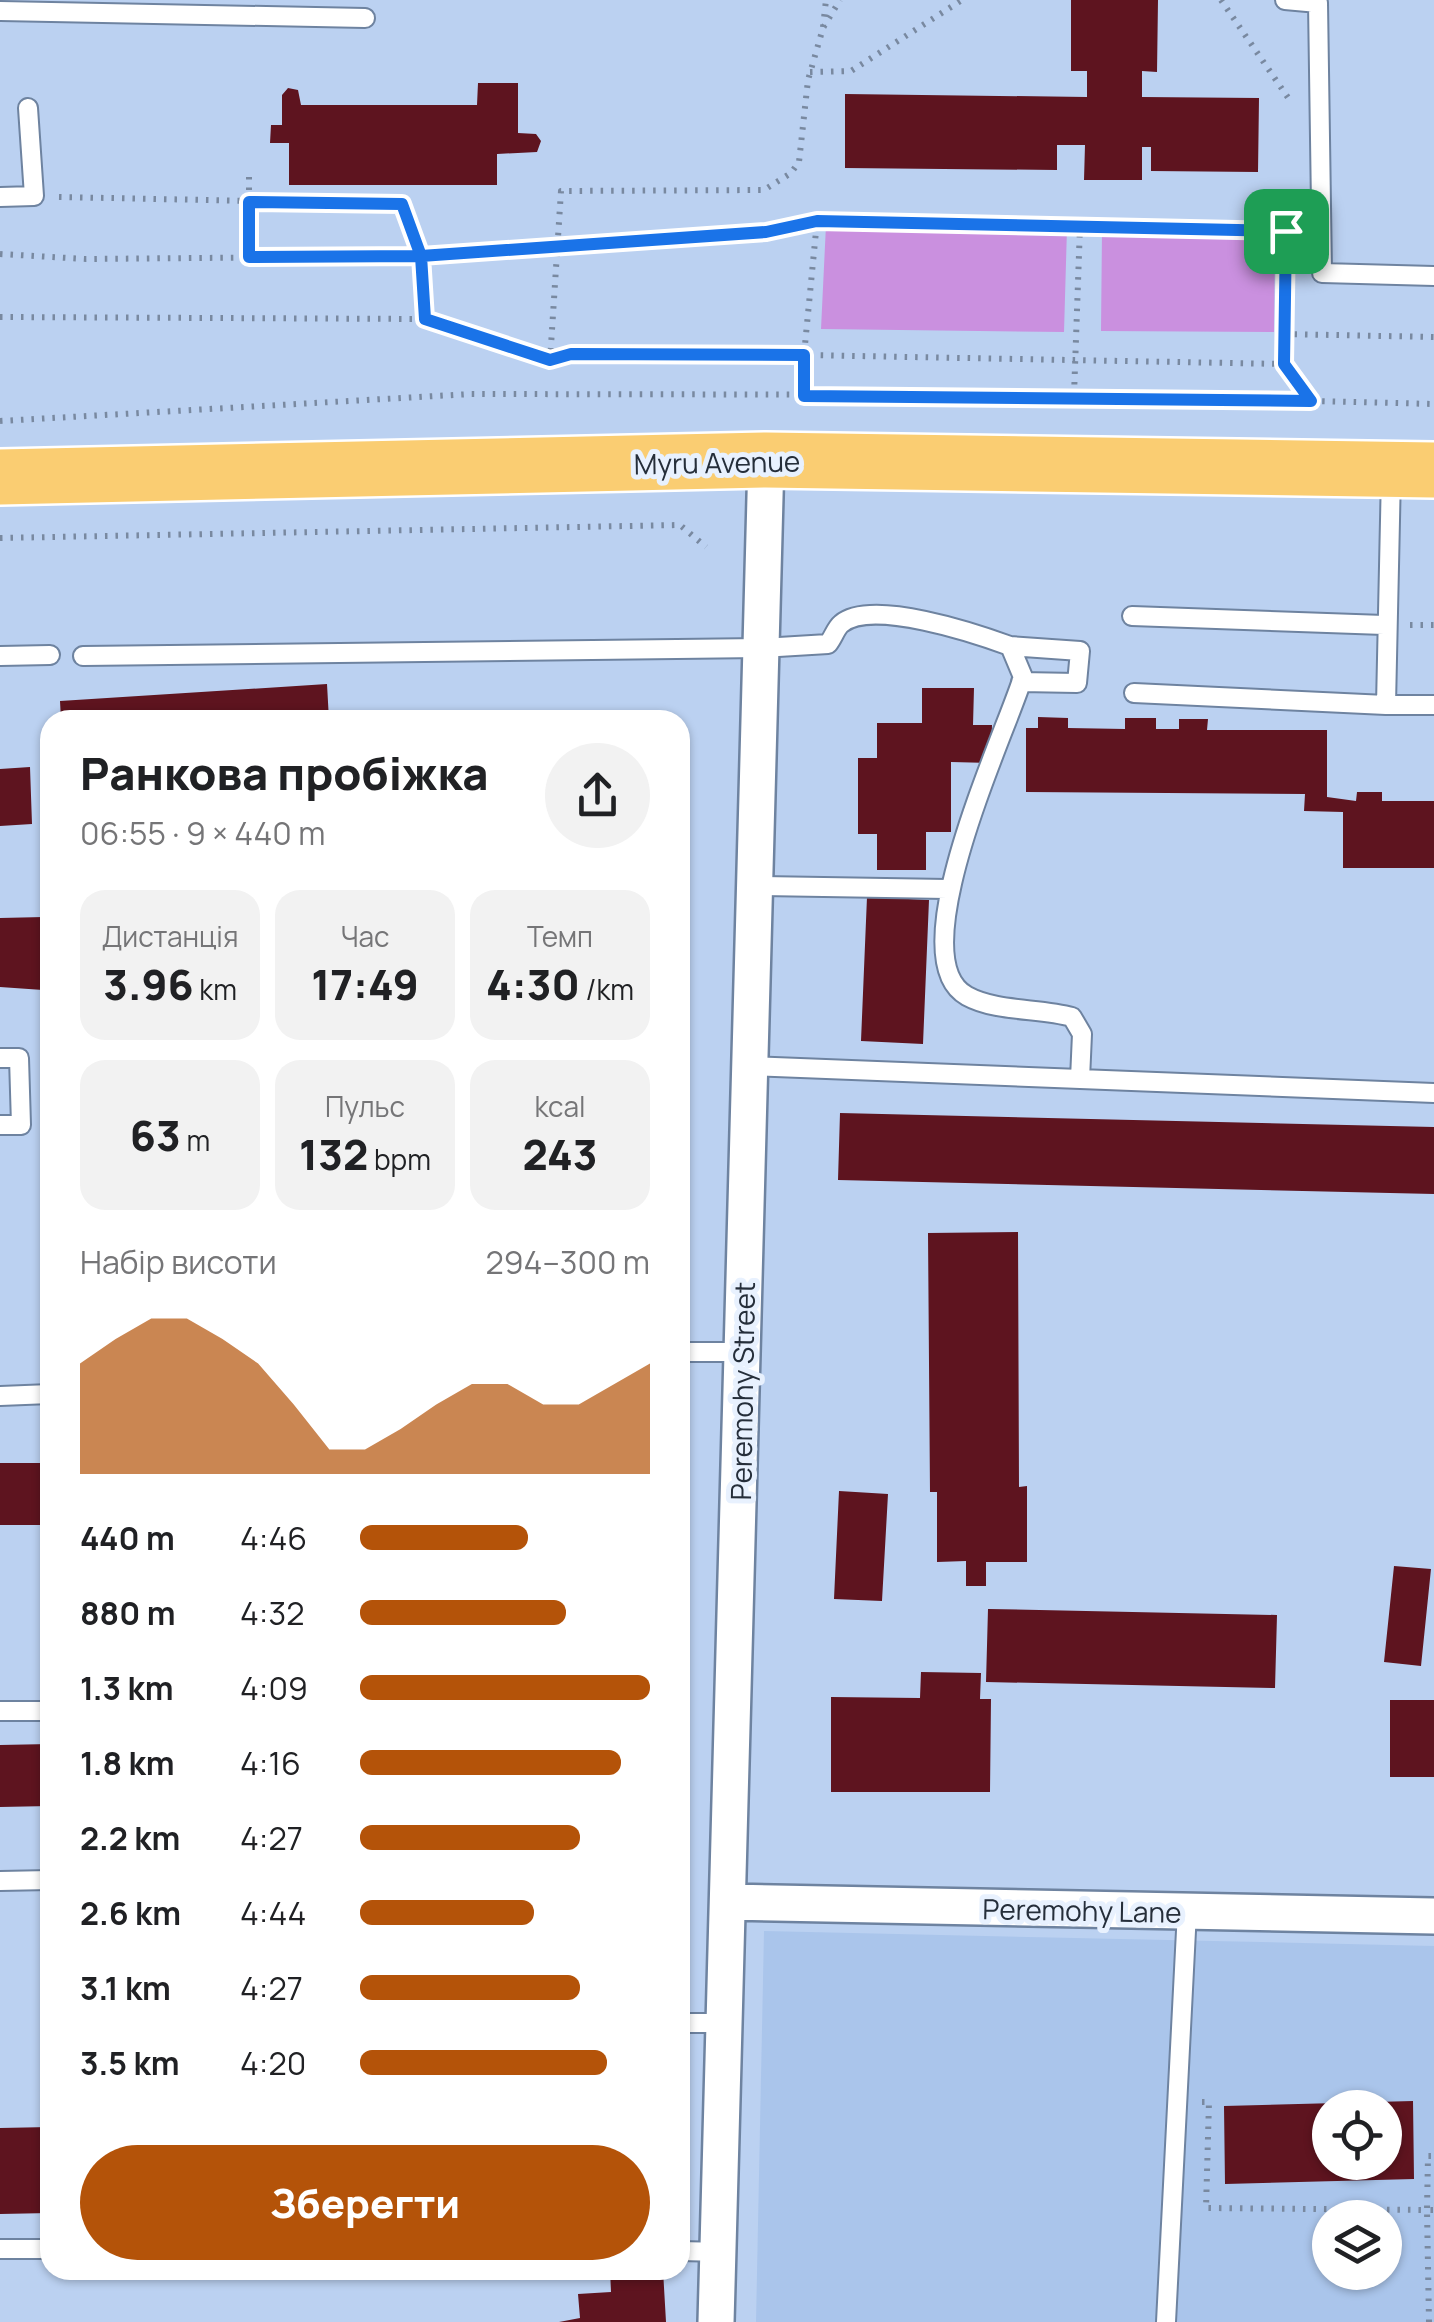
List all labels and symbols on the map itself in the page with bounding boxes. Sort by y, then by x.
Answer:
pin [1244,189,1329,274]
street label: Myru Avenue [633,442,801,482]
street label: Peremohy Street [721,1281,763,1501]
street label: Peremohy Lane [982,1889,1182,1931]

